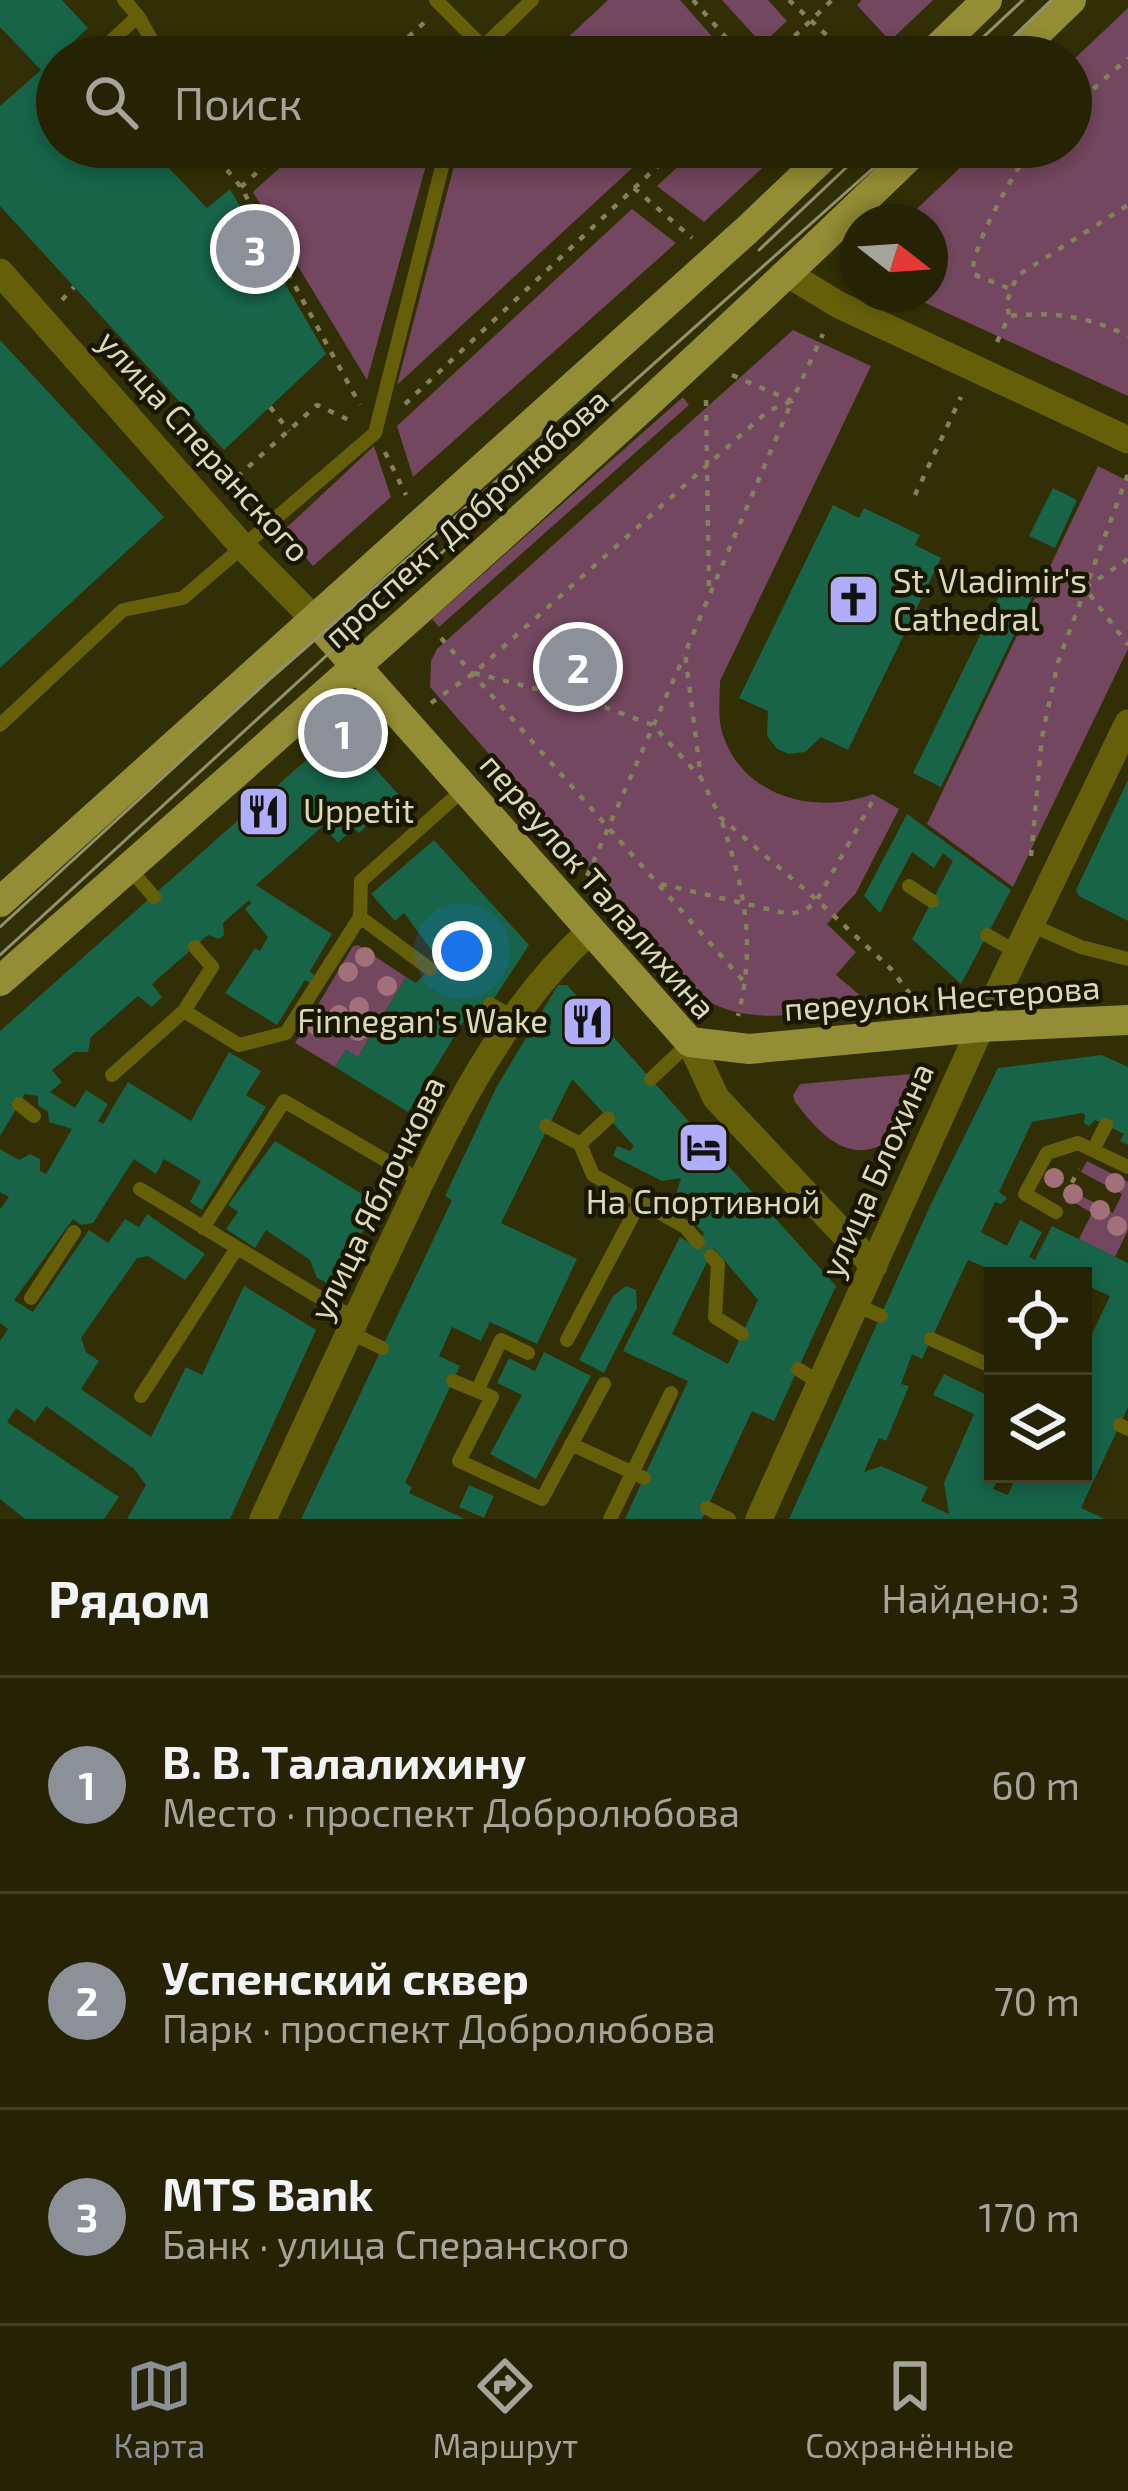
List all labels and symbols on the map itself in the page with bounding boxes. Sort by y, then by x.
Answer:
pin: 3 [216,204,294,294]
north arrow [840,204,948,312]
street label: улица Сперанского [89,321,319,570]
street label: проспект Добролюбова [315,379,616,656]
place label: St. Vladimir's Cathedral [893,560,1087,638]
church icon: St. Vladimir's Cathedral [826,572,882,628]
pin: 2 [539,622,617,712]
pin: 1 [304,688,382,778]
street label: переулок Талалихина [472,744,725,1027]
restaurant icon: Uppetit [236,783,292,839]
place label: Uppetit [303,790,414,830]
your location [432,921,492,981]
street label: переулок Нестерова [782,966,1102,1029]
restaurant icon: Finnegan's Wake [559,993,615,1049]
place label: Finnegan's Wake [297,1000,548,1040]
street label: улица Блохина [811,1056,942,1283]
street label: улица Яблочкова [300,1069,453,1327]
hotel icon: На Спортивной [675,1120,731,1176]
place label: На Спортивной [586,1181,820,1221]

